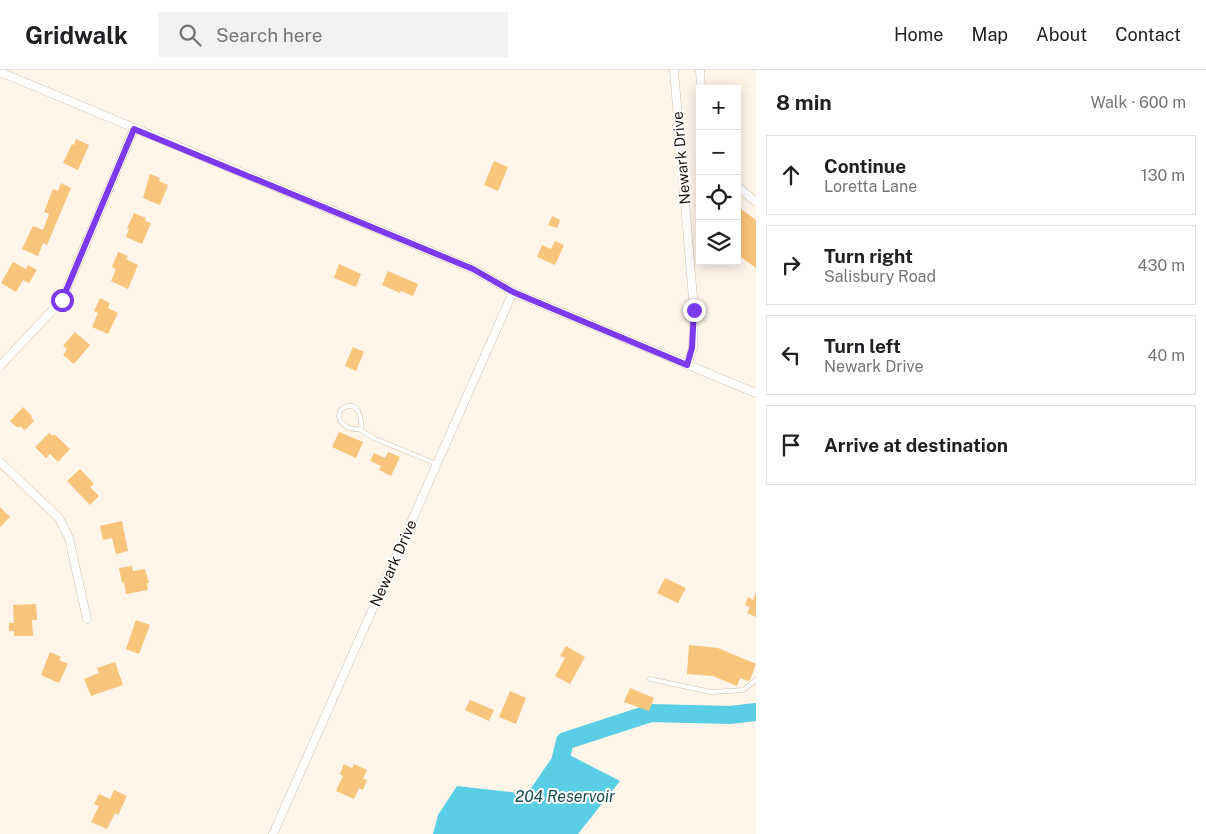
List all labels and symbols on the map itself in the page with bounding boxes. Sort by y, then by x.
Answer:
street label: Newark Drive [668,111,694,205]
route start [51,289,74,312]
route end [683,299,706,322]
street label: Newark Drive [366,517,420,609]
water label: 204 Reservoir [515,787,616,806]

